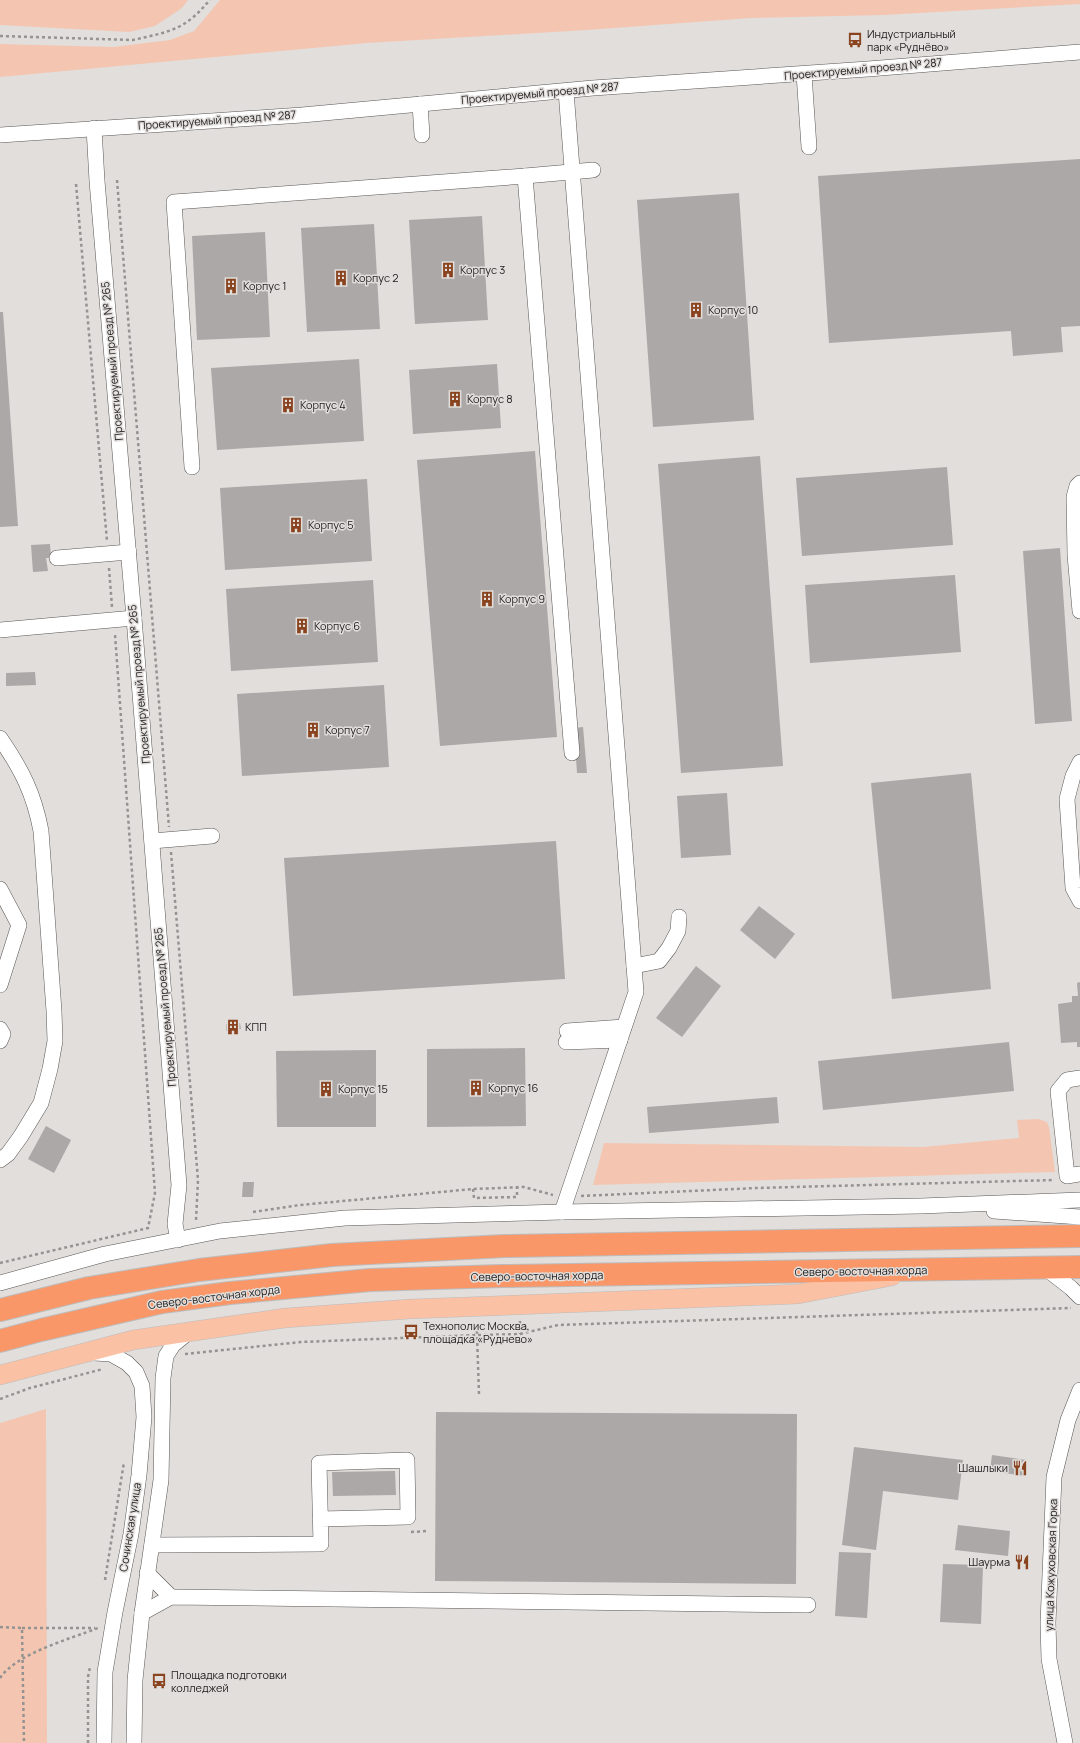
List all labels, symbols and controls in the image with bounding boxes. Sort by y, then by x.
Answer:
place label: Индустриальный парк «Руднёво» [867,26,956,54]
bus stop icon: Индустриальный парк «Руднёво» [846,31,864,49]
street label: Проектируемый проезд № 287 [783,54,943,83]
street label: Проектируемый проезд № 287 [460,78,620,107]
street label: Проектируемый проезд № 287 [137,106,297,133]
building icon: Корпус 3 [439,261,457,279]
place label: Корпус 3 [460,262,505,277]
building icon: Корпус 2 [332,269,350,287]
place label: Корпус 2 [353,270,399,285]
building icon: Корпус 1 [222,277,240,295]
place label: Корпус 1 [243,278,287,293]
street label: Проектируемый проезд № 265 [97,281,126,441]
building icon: Корпус 10 [687,301,705,319]
place label: Корпус 10 [708,302,758,317]
building icon: Корпус 8 [446,390,464,408]
place label: Корпус 8 [467,391,513,406]
building icon: Корпус 4 [279,396,297,414]
place label: Корпус 4 [300,397,346,412]
building icon: Корпус 5 [287,516,305,534]
place label: Корпус 5 [308,517,354,532]
building icon: Корпус 9 [478,590,496,608]
place label: Корпус 9 [499,591,545,606]
street label: Проектируемый проезд № 265 [124,604,153,764]
building icon: Корпус 6 [293,617,311,635]
place label: Корпус 6 [314,618,360,633]
building icon: Корпус 7 [304,721,322,739]
place label: Корпус 7 [325,722,370,737]
street label: Проектируемый проезд № 265 [150,927,179,1087]
building icon: КПП [224,1018,242,1036]
place label: КПП [245,1019,267,1034]
building icon: Корпус 16 [467,1079,485,1097]
building icon: Корпус 15 [317,1080,335,1098]
place label: Корпус 16 [488,1080,539,1095]
place label: Корпус 15 [338,1081,388,1096]
street label: Северо-восточная хорда [795,1262,927,1279]
street label: Северо-восточная хорда [471,1267,603,1284]
street label: Северо-восточная хорда [147,1281,281,1312]
place label: Технополис Москва, площадка «Руднево» [423,1318,533,1346]
bus stop icon: Технополис Москва, площадка «Руднево» [402,1323,420,1341]
restaurant icon: Шашлыки [1011,1459,1029,1477]
place label: Шашлыки [958,1460,1008,1475]
street label: Сочинская улица [115,1481,144,1573]
street label: улица Кожуховская Горка [1041,1498,1060,1632]
restaurant icon: Шаурма [1013,1553,1031,1571]
place label: Шаурма [968,1554,1010,1569]
place label: Площадка подготовки колледжей [171,1667,287,1695]
bus stop icon: Площадка подготовки колледжей [150,1672,168,1690]

